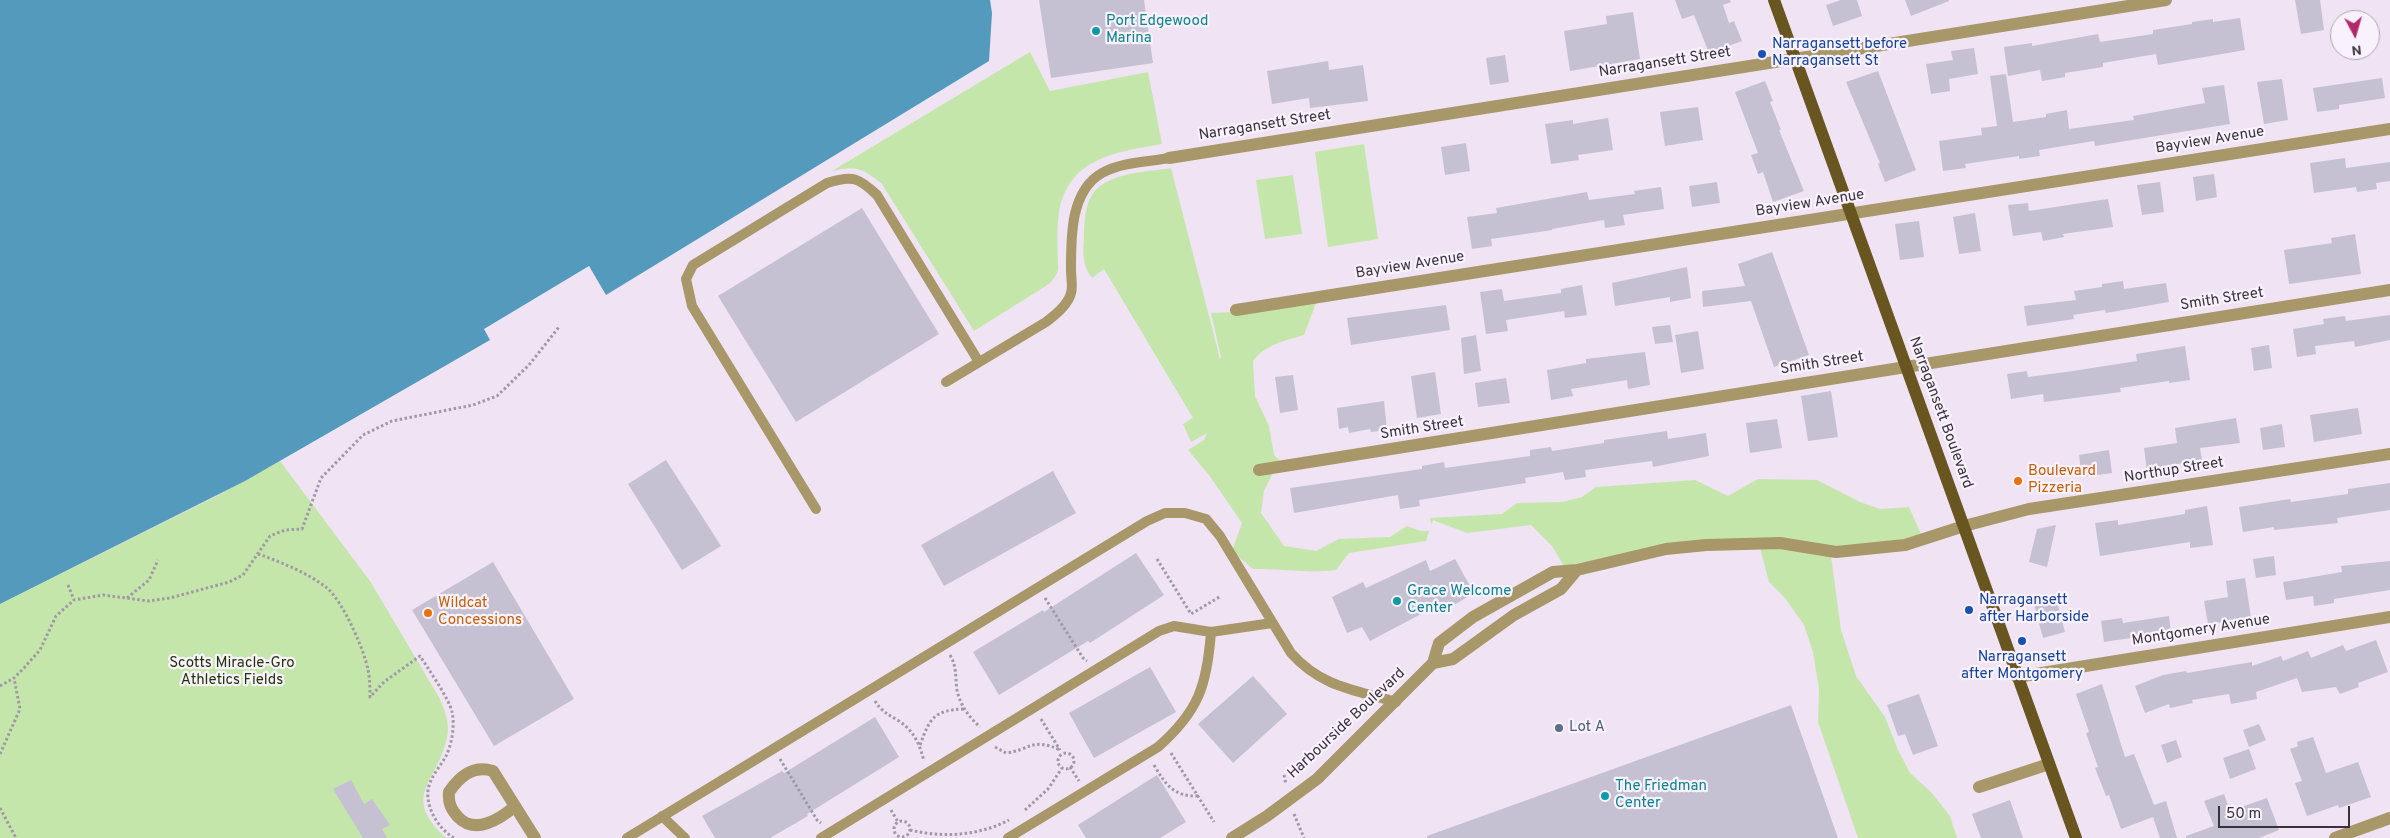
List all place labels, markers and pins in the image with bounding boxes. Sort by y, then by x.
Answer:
place label: Port Edgewood Marina [1106,13,1208,48]
marker: Port Edgewood Marina [1090,25,1102,37]
place label: Narragansett before Narragansett St [1772,36,1907,71]
marker: Narragansett before Narragansett St [1756,48,1768,60]
place label: Boulevard Pizzeria [2028,463,2096,498]
marker: Boulevard Pizzeria [2012,475,2024,487]
place label: Grace Welcome Center [1407,583,1511,618]
place label: Narragansett after Harborside [1979,592,2089,627]
place label: Wildcat Concessions [438,595,522,630]
marker: Grace Welcome Center [1391,595,1403,607]
marker: Narragansett after Harborside [1963,604,1975,616]
marker: Wildcat Concessions [422,607,434,619]
marker: Narragansett after Montgomery [2016,635,2028,647]
place label: Narragansett after Montgomery [1961,649,2083,684]
place label: Lot A [1569,719,1605,737]
marker: Lot A [1553,722,1565,734]
place label: The Friedman Center [1615,778,1707,813]
marker: The Friedman Center [1599,790,1611,802]

